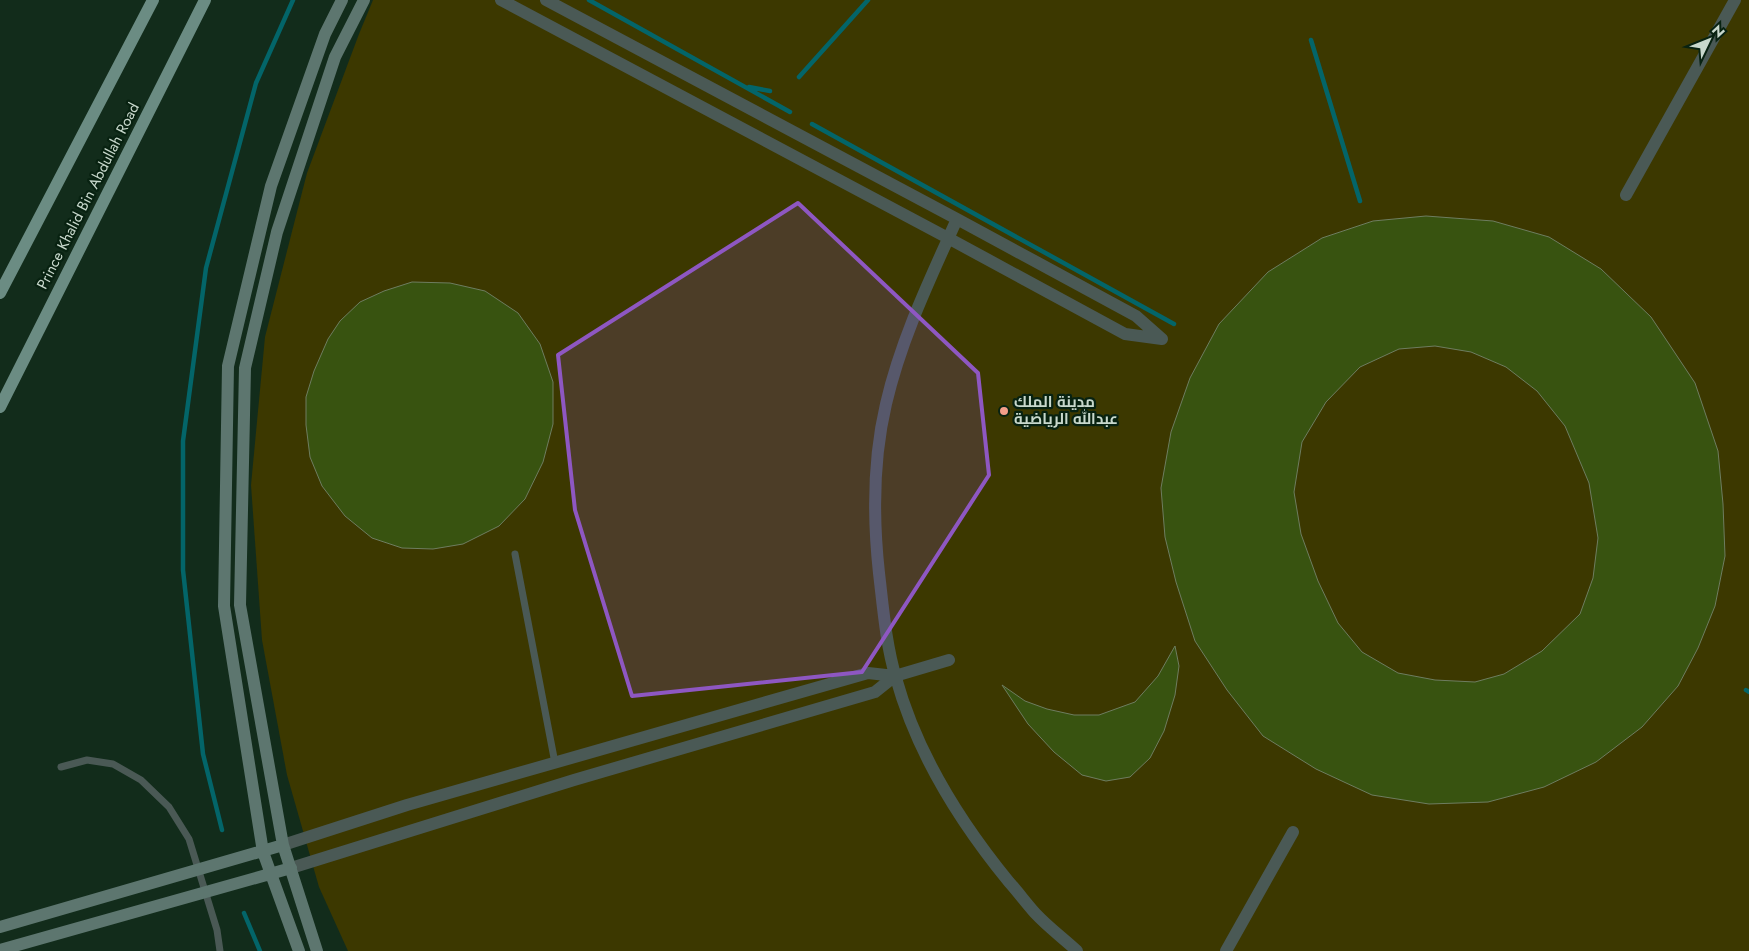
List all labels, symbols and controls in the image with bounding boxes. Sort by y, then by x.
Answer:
north arrow [1684,15,1734,65]
text: N [1707,20,1730,42]
street label: Prince Khalid Bin Abdullah Road [31,99,145,293]
place label: مدينة الملك عبدالله الرياضية [1014,391,1118,430]
marker: مدينة الملك عبدالله الرياضية [998,405,1010,417]

